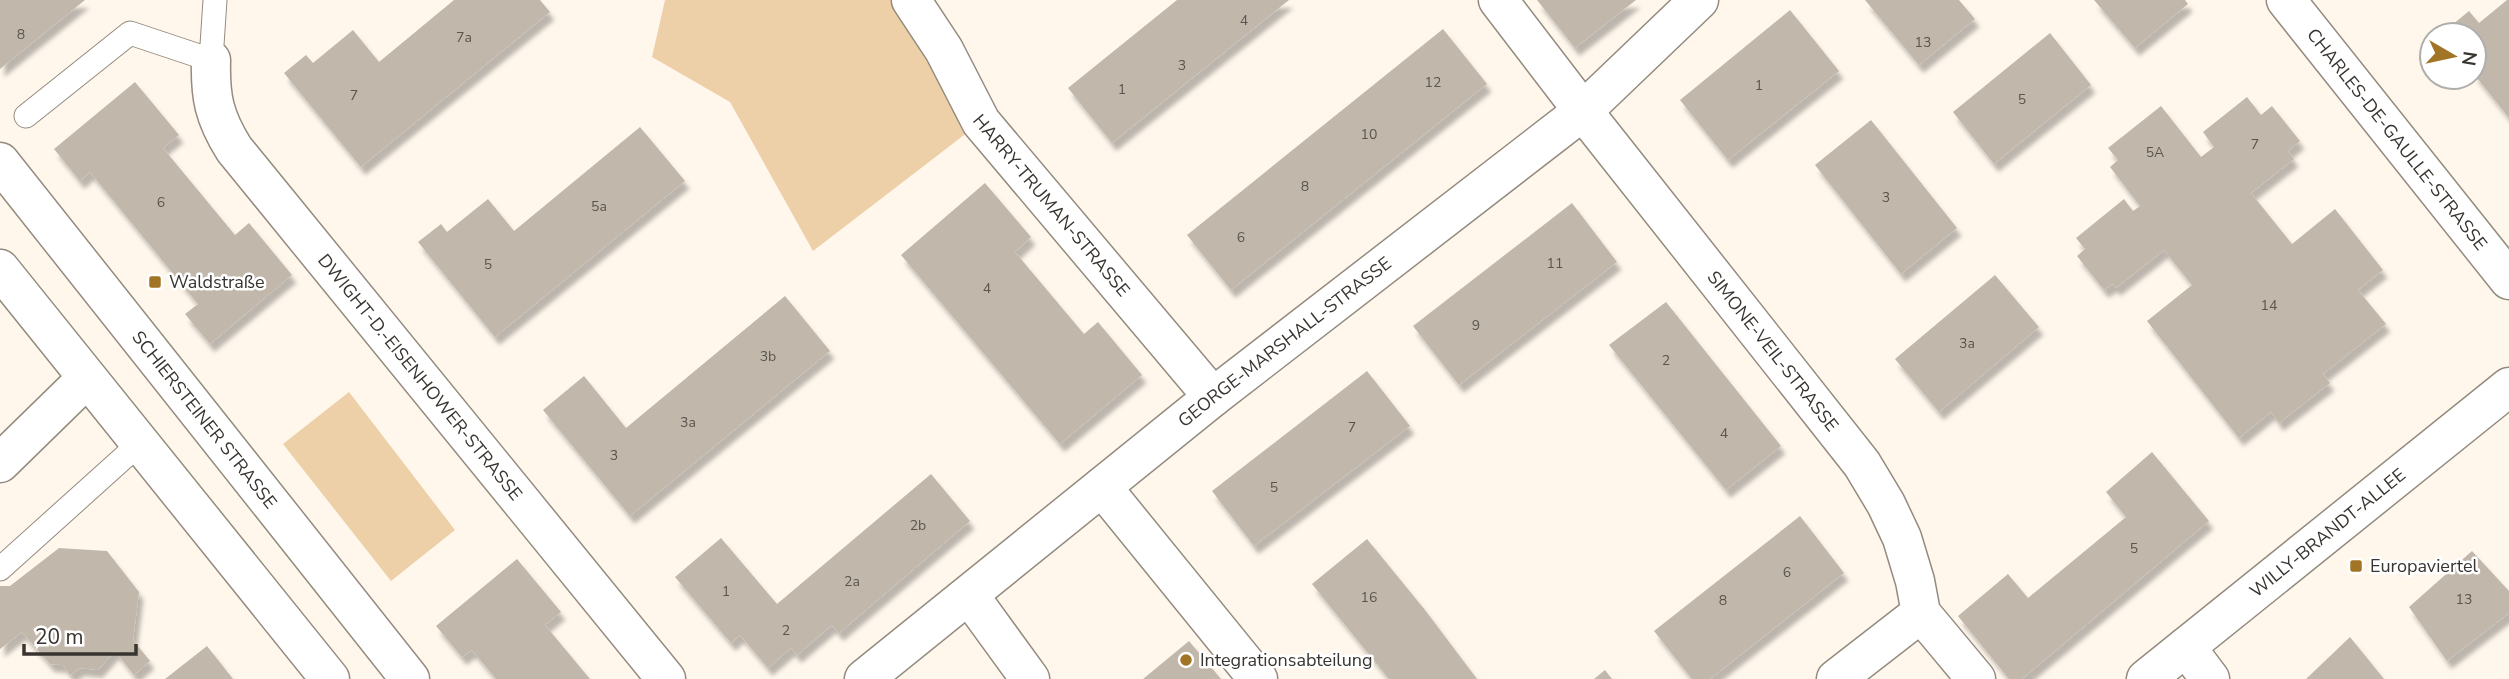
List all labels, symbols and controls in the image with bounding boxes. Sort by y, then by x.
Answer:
house number: 4 [1240,11,1248,30]
north arrow [2418,21,2488,91]
street label: CHARLES-DE-GAULLE-STRASSE [2301,23,2493,255]
house number: 8 [17,25,25,44]
house number: 7a [456,28,472,47]
house number: 13 [1915,33,1931,52]
text: N [2455,49,2483,68]
house number: 3 [1178,56,1186,75]
house number: 12 [1425,73,1441,92]
house number: 1 [1755,76,1763,95]
house number: 1 [1118,80,1126,99]
house number: 7 [350,86,358,105]
house number: 5 [2018,90,2026,109]
street label: HARRY-TRUMAN-STRASSE [967,109,1135,302]
house number: 10 [1361,125,1377,144]
house number: 7 [2251,135,2259,154]
house number: 5A [2146,143,2164,162]
house number: 8 [1301,177,1309,196]
house number: 3 [1882,188,1890,207]
house number: 6 [157,193,165,212]
house number: 5a [591,197,607,216]
house number: 6 [1237,228,1245,247]
street label: DWIGHT-D.-EISENHOWER-STRASSE [312,249,528,505]
street label: GEORGE-MARSHALL-STRASSE [1173,251,1396,433]
house number: 11 [1547,254,1563,273]
house number: 5 [484,255,492,274]
street label: SIMONE-VEIL-STRASSE [1702,266,1844,437]
place label: Waldstraße [169,270,264,294]
marker: Waldstraße [147,274,163,290]
house number: 4 [983,279,991,298]
house number: 14 [2261,296,2277,315]
house number: 9 [1472,316,1480,335]
street label: SCHIERSTEINER STRASSE [127,326,282,514]
house number: 3a [1959,334,1975,353]
house number: 3b [760,347,776,366]
house number: 2 [1662,351,1670,370]
house number: 3a [680,413,696,432]
house number: 7 [1348,418,1356,437]
house number: 4 [1720,424,1728,443]
house number: 3 [610,446,618,465]
street label: WILLY-BRANDT-ALLEE [2245,463,2410,603]
house number: 5 [1270,478,1278,497]
house number: 2b [910,516,926,535]
house number: 5 [2130,539,2138,558]
place label: Europaviertel [2370,554,2479,578]
marker: Europaviertel [2348,558,2364,574]
house number: 6 [1783,563,1791,582]
house number: 2a [844,572,860,591]
house number: 1 [722,582,730,601]
house number: 16 [1361,588,1377,607]
house number: 13 [2456,590,2472,609]
house number: 8 [1719,591,1727,610]
scale bar [24,612,136,656]
house number: 2 [782,621,790,640]
text: 20 m [35,623,84,651]
place label: Integrationsabteilung [1200,648,1373,672]
marker: Integrationsabteilung [1178,652,1194,668]

